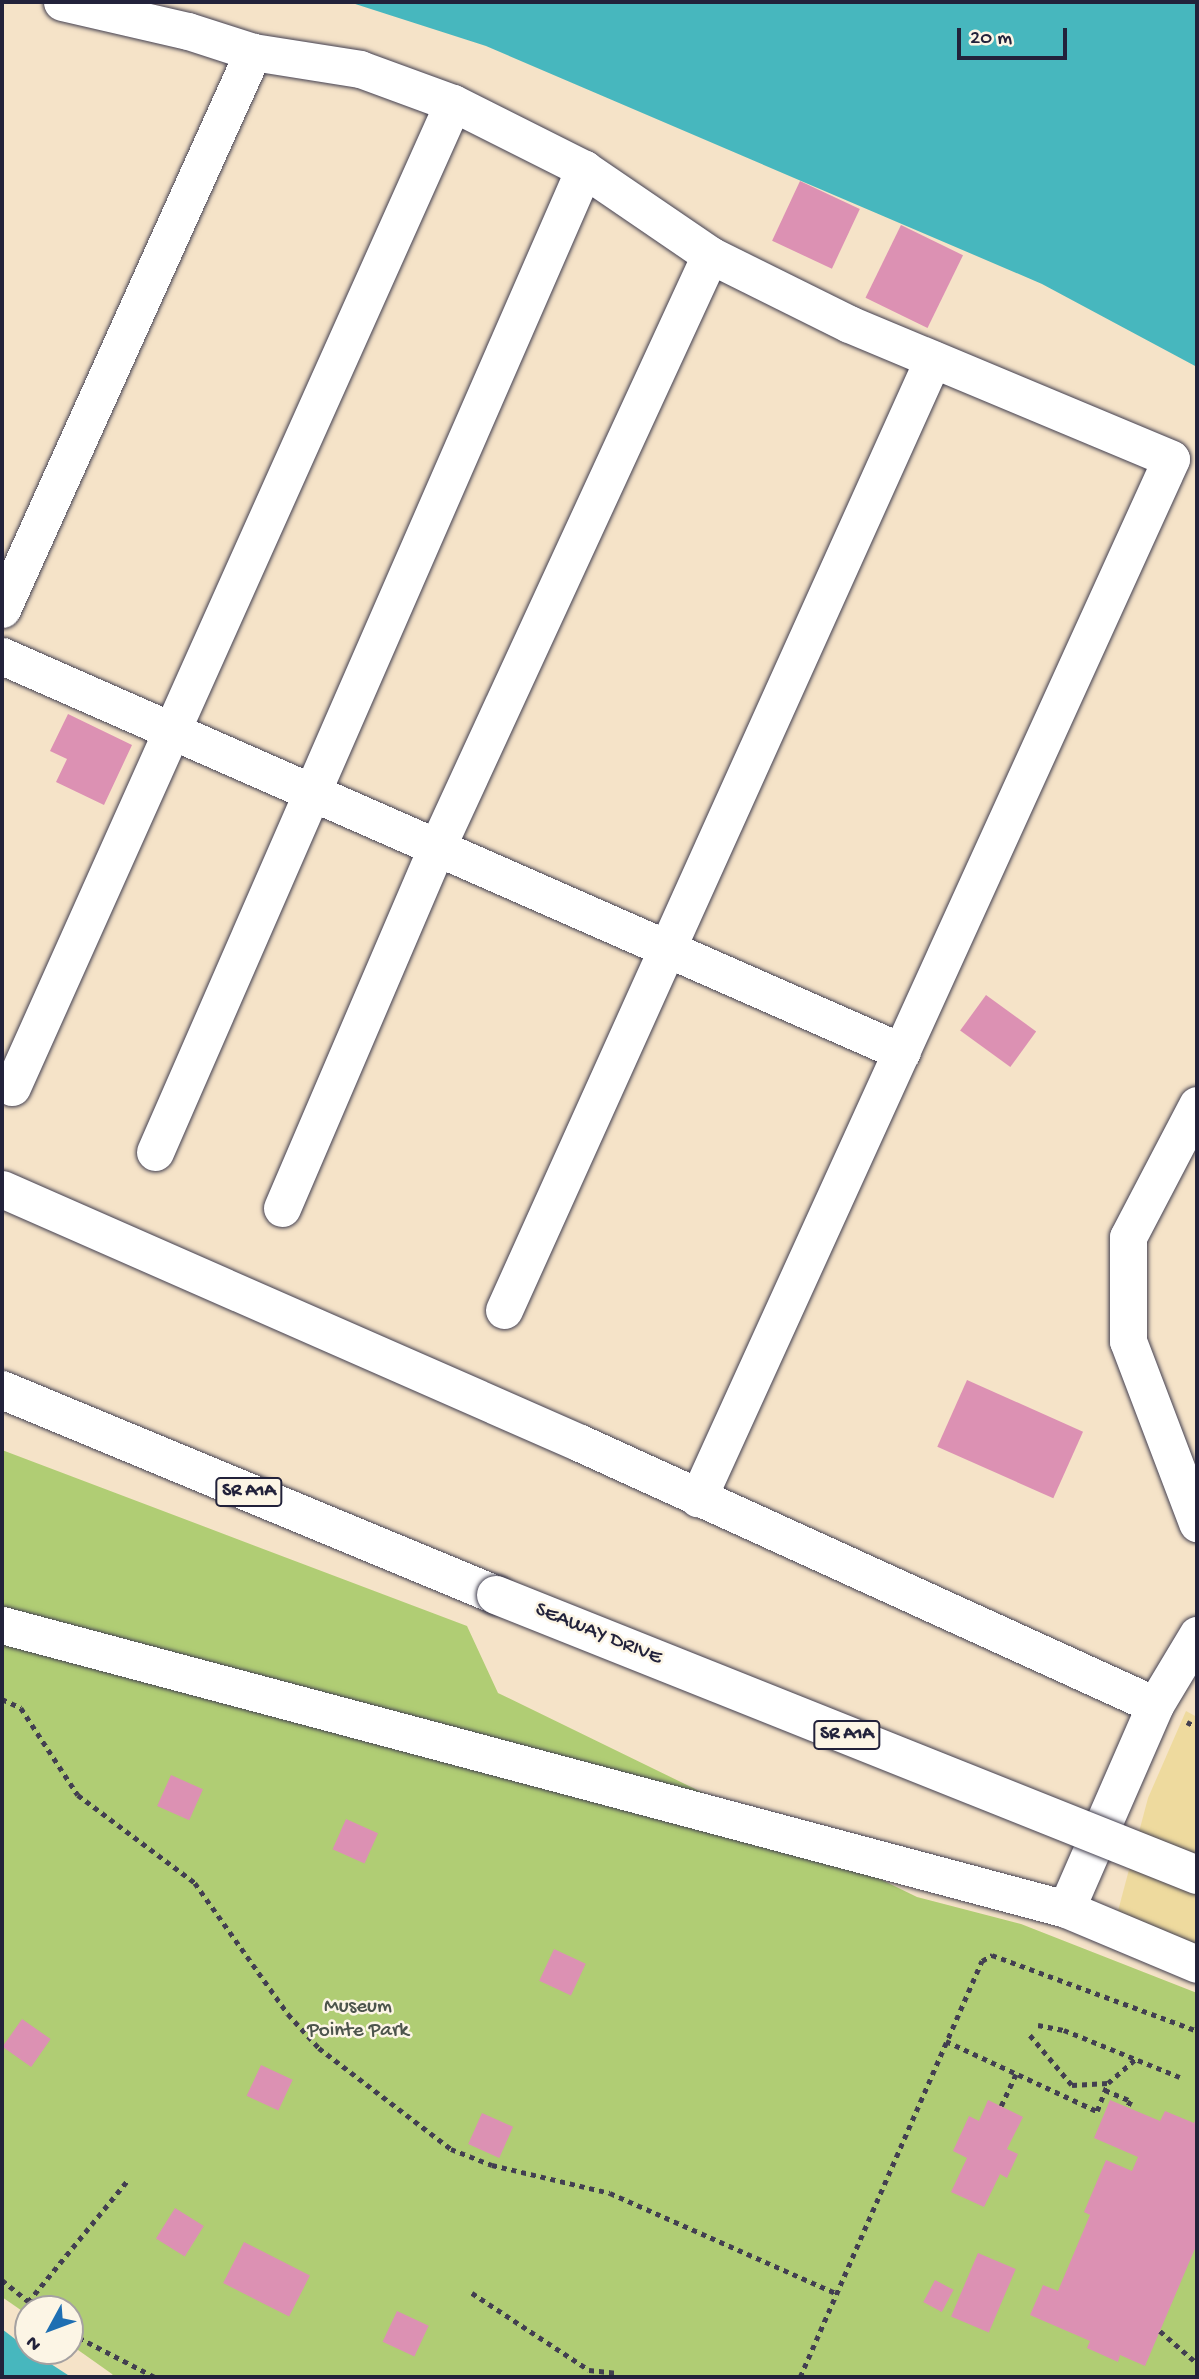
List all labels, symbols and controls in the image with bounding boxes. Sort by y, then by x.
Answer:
scale bar [961,14,1071,58]
text: 20 m [970,27,1012,52]
road number: SR A1A [214,1476,284,1508]
street label: SEAWAY DRIVE [531,1598,665,1672]
road number: SR A1A [812,1720,882,1750]
park label: Museum Pointe Park [307,1995,409,2045]
north arrow [14,2295,84,2365]
text: N [22,2331,47,2355]

